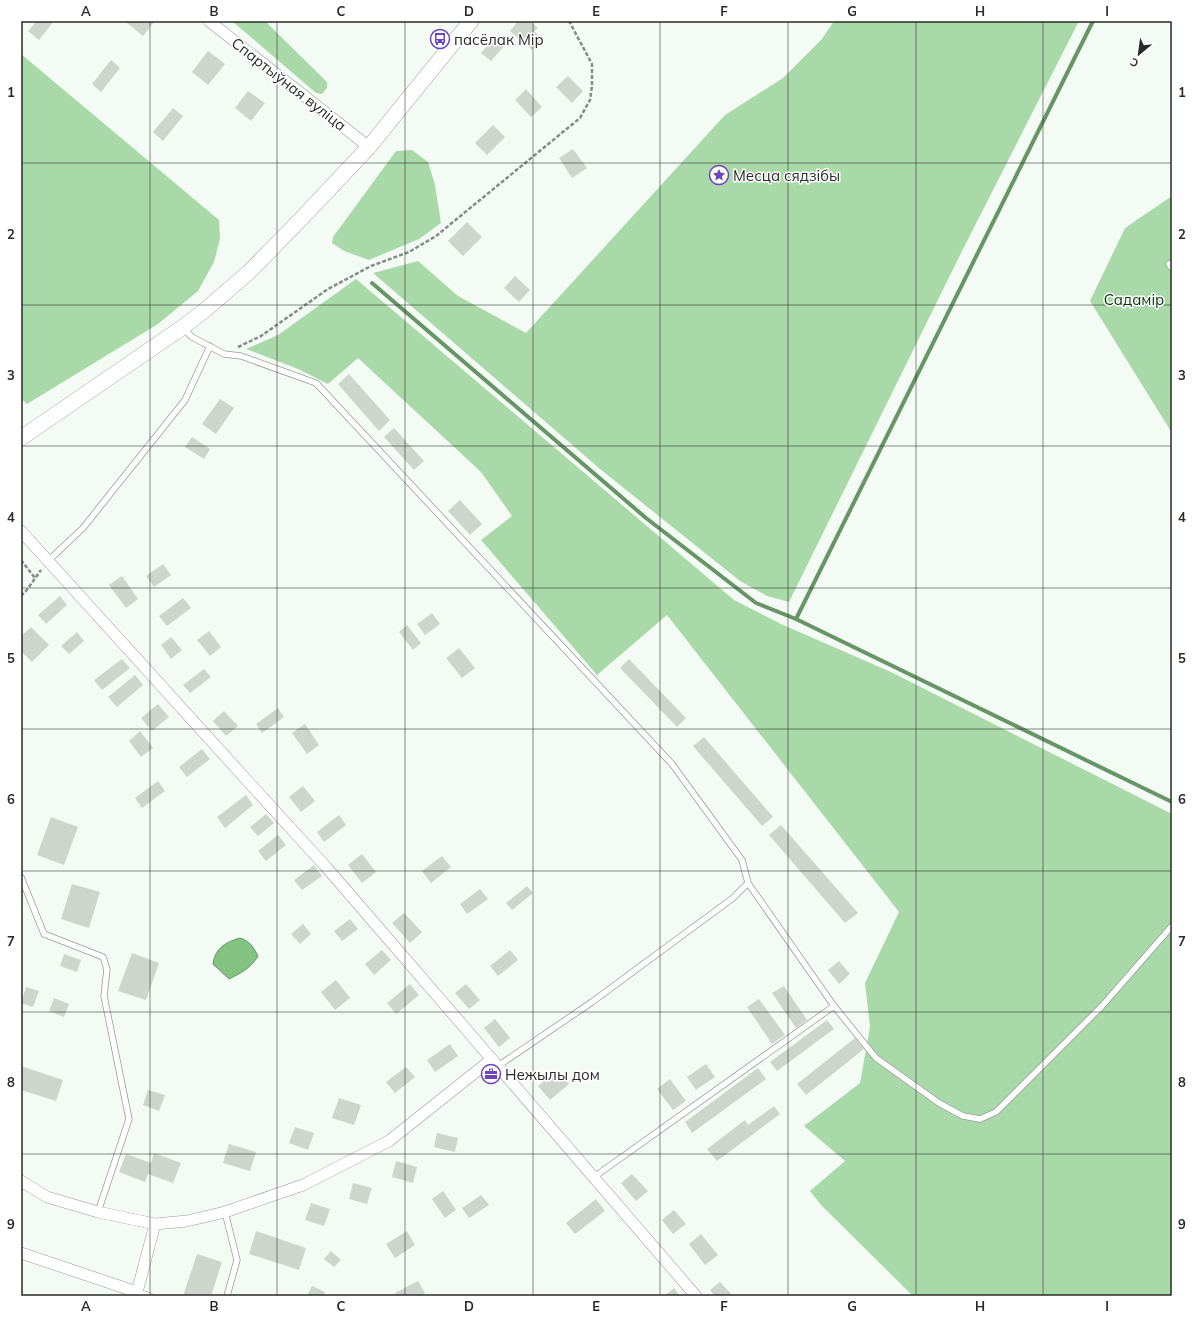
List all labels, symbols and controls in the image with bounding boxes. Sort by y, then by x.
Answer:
text: A [81,3,91,19]
text: B [210,3,219,19]
text: C [337,3,346,19]
text: D [464,3,474,19]
text: E [592,3,600,19]
text: F [720,3,728,19]
text: G [847,3,857,19]
text: H [975,3,985,19]
text: I [1105,3,1109,19]
bus stop icon: пасёлак Мір [429,28,451,50]
place label: пасёлак Мір [454,30,544,49]
street label: Спартыўная вуліца [228,33,350,135]
north arrow [1119,34,1159,74]
text: С [1127,55,1141,71]
text: 1 [7,84,15,100]
text: 1 [1178,84,1186,100]
place icon: Месца сядзібы [708,164,730,186]
place label: Месца сядзібы [733,166,840,185]
text: 2 [7,226,15,242]
text: 2 [1178,226,1186,242]
park label: Садамір [1104,290,1164,309]
text: 3 [7,367,15,383]
text: 3 [1178,367,1186,383]
text: 4 [7,509,15,525]
text: 4 [1178,509,1186,525]
text: 5 [7,650,15,666]
text: 5 [1178,650,1186,666]
text: 6 [7,791,15,807]
text: 6 [1178,791,1186,807]
text: 7 [7,933,15,949]
text: 7 [1178,933,1186,949]
office icon: Нежылы дом [480,1063,502,1085]
place label: Нежылы дом [505,1065,600,1084]
text: 8 [7,1074,15,1090]
text: 8 [1178,1074,1186,1090]
text: 9 [7,1216,15,1232]
text: 9 [1178,1216,1186,1232]
text: A [81,1298,91,1314]
text: B [210,1298,219,1314]
text: C [337,1298,346,1314]
text: D [464,1298,474,1314]
text: E [592,1298,600,1314]
text: F [720,1298,728,1314]
text: G [847,1298,857,1314]
text: H [975,1298,985,1314]
text: I [1105,1298,1109,1314]

